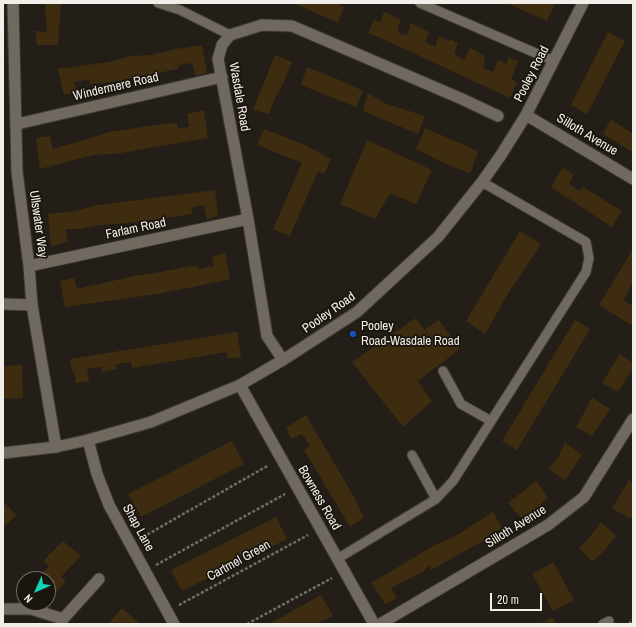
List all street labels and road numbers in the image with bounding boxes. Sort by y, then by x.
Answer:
street label: Pooley Road [511,43,553,105]
street label: Wasdale Road [225,61,253,133]
street label: Windermere Road [72,70,160,104]
street label: Silloth Avenue [554,111,620,159]
street label: Ullswater Way [26,189,50,259]
street label: Farlam Road [105,215,167,243]
street label: Pooley Road [300,289,358,337]
street label: Bowness Road [294,463,344,533]
street label: Shap Lane [119,502,157,554]
street label: Silloth Avenue [483,502,549,552]
street label: Cartmel Green [205,537,273,585]

